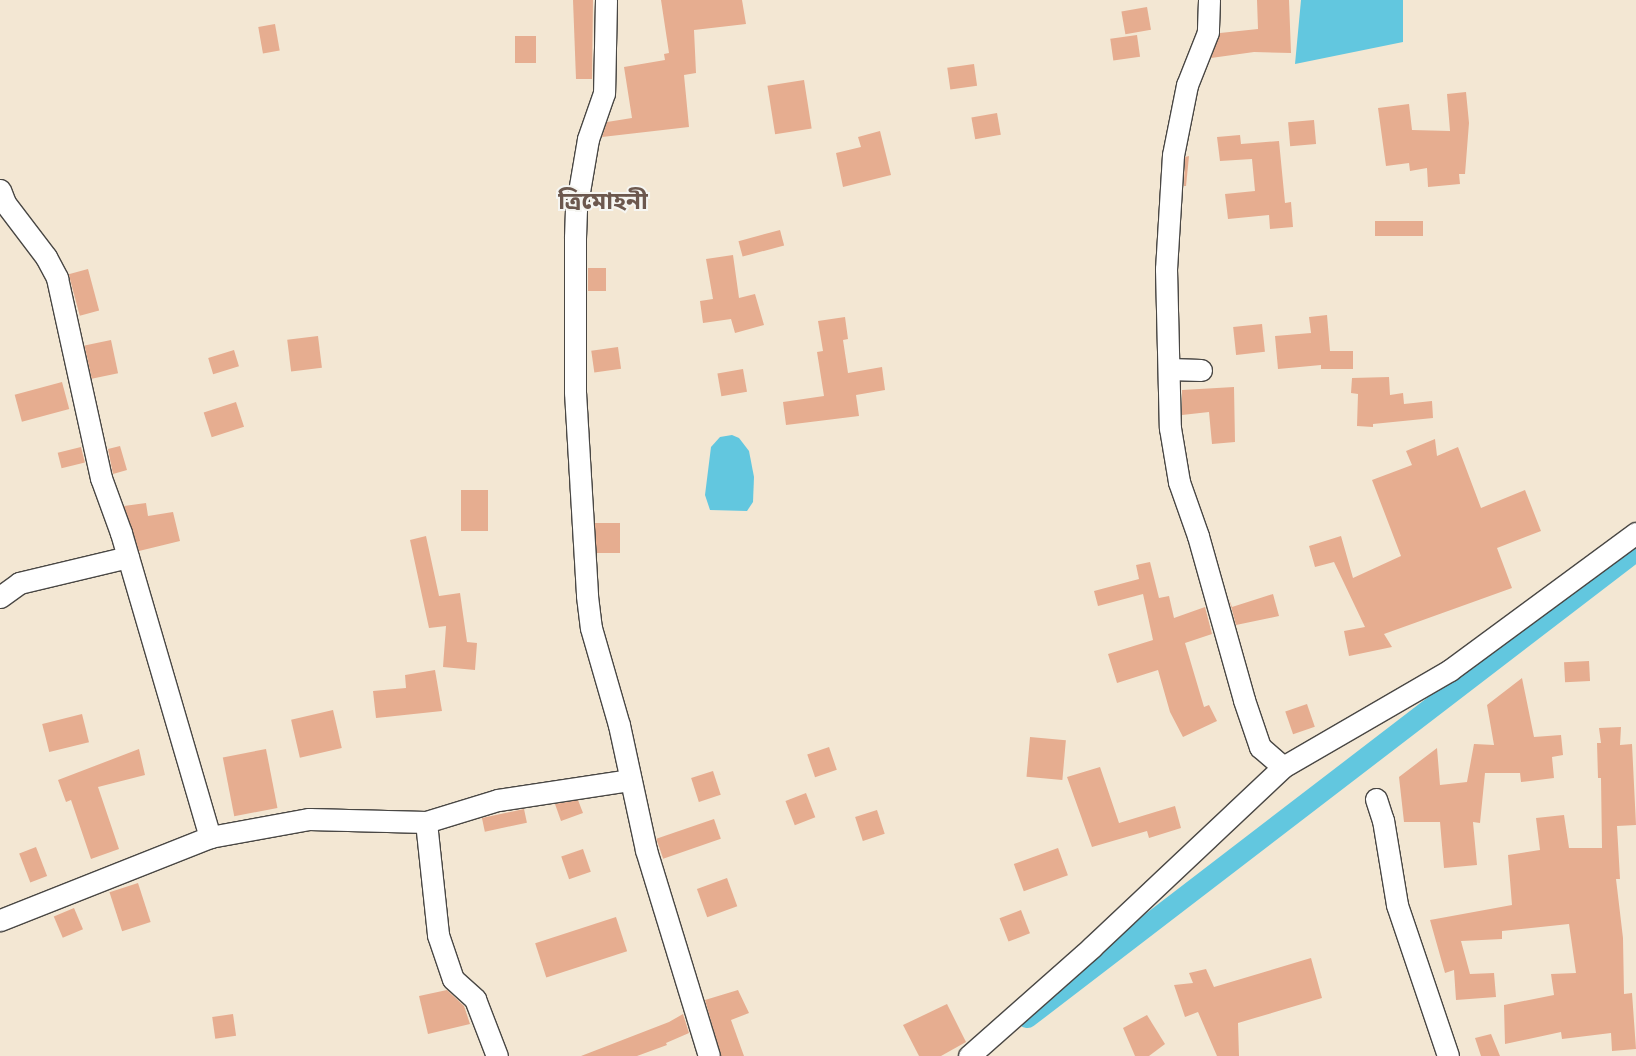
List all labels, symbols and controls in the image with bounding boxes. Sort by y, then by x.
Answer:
district label: ত্রিমোহনী [558,189,648,217]

